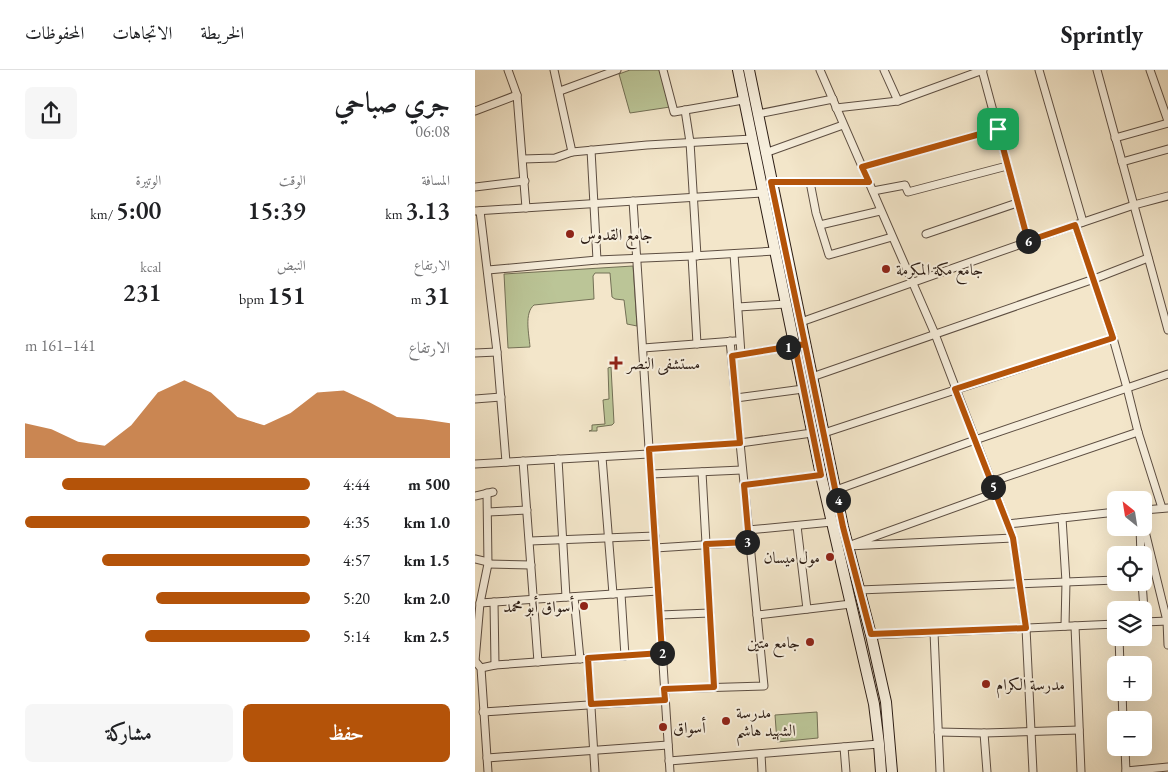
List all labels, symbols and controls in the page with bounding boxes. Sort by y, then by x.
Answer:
text: Sprintly [1061,19,1143,50]
text: المحفوظات [25,21,84,44]
text: الاتجاهات [112,21,172,44]
text: الخريطة [200,21,244,44]
text: جري صباحي [334,84,450,120]
button: share [25,87,77,139]
pin [977,108,1019,150]
icon: arrive [984,115,1012,143]
text: 06:08 [415,121,450,142]
text: الوتيرة [136,171,161,189]
text: الوقت [279,171,306,189]
text: المسافة [421,171,450,189]
text: 5:00 [116,194,161,226]
text: 15:39 [248,194,306,226]
text: 3.13 [405,194,450,226]
text: /km [90,205,116,223]
text: km [385,205,405,223]
place label: جامع القدوس [580,224,653,250]
marker: جامع القدوس [564,228,576,240]
pin: 6 [1015,228,1041,254]
text: 6 [1025,232,1032,250]
text: النبض [277,256,306,274]
text: الارتفاع [414,256,450,274]
text: kcal [140,258,161,276]
place label: جامع مكة المكرمة [896,259,983,285]
marker: جامع مكة المكرمة [880,263,892,275]
text: 231 [123,276,161,308]
text: 151 [267,279,306,311]
text: 31 [424,279,450,311]
text: bpm [239,290,267,308]
text: m [411,290,424,308]
pin: 1 [775,334,801,360]
text: 141–161 m [25,335,96,356]
text: الارتفاع [408,337,450,358]
text: 1 [785,338,792,356]
place label: مستشفى النصر [625,353,700,375]
marker: مستشفى النصر [609,356,623,370]
text: 4:44 [343,474,370,495]
text: 500 m [408,474,450,495]
pin: 5 [981,474,1005,500]
text: 5 [990,478,997,496]
pin: 4 [825,488,851,512]
text: 4 [835,491,842,509]
north arrow [1107,491,1153,536]
map controls [1107,491,1152,756]
text: 4:35 [343,512,370,533]
text: 1.0 km [404,512,450,533]
pin: 3 [735,530,759,554]
text: 3 [744,533,751,551]
button: locate [1107,546,1152,591]
place label: مول ميسان [763,547,820,568]
text: 4:57 [343,550,370,571]
text: 1.5 km [404,550,450,571]
marker: مول ميسان [824,551,836,563]
text: 5:20 [343,588,370,609]
text: 2.0 km [404,588,450,609]
place label: أسواق أبو محمد [503,595,574,617]
marker: أسواق أبو محمد [578,600,590,612]
button: layers [1107,601,1152,646]
text: 5:14 [343,626,370,647]
text: 2.5 km [404,626,450,647]
place label: جامع متين [747,632,800,658]
marker: جامع متين [804,636,816,648]
pin: 2 [649,640,675,666]
text: 2 [659,644,666,662]
button: + [1107,656,1152,701]
place label: مدرسة الكرام [996,674,1065,699]
marker: مدرسة الكرام [980,678,992,690]
place label: مدرسة الشهيد هاشم [736,702,796,747]
button: مشاركة [25,704,233,762]
button: حفظ [243,704,450,762]
button: − [1107,711,1152,756]
marker: مدرسة الشهيد هاشم [720,715,732,727]
place label: أسواق [673,716,706,738]
marker: أسواق [657,721,669,733]

